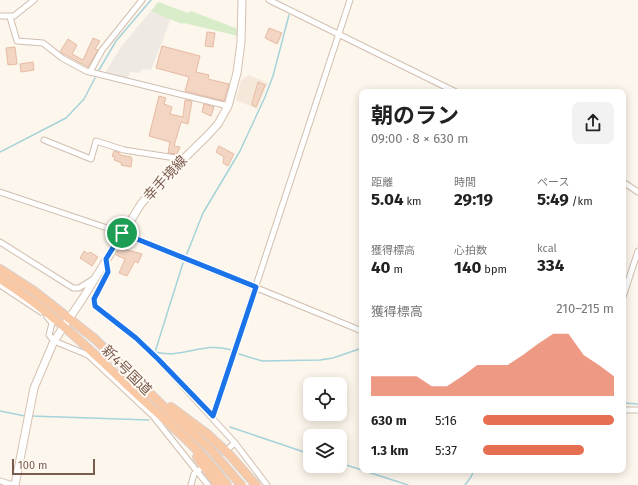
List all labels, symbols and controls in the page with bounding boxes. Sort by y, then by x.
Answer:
text: 朝のラン [371,102,459,129]
button: share [572,102,614,144]
text: 09:00 · 8 × 630 m [371,131,468,146]
street label: 幸手境線 [140,152,191,205]
text: 距離 [371,176,393,189]
text: 時間 [454,176,476,189]
text: ペース [537,176,569,189]
text: 5.04 [371,189,404,210]
text: 29:19 [454,189,493,210]
text: 5:49 [537,189,569,210]
text: km [404,195,422,208]
text: /km [569,195,593,208]
pin [105,216,139,250]
icon: arrive [111,222,133,244]
text: kcal [537,242,557,255]
text: 獲得標高 [371,244,415,257]
text: 心拍数 [454,244,487,257]
text: 334 [537,255,564,276]
text: 40 [371,257,391,278]
text: 140 [454,257,481,278]
text: m [391,263,403,276]
text: bpm [481,263,507,276]
text: 210–215 m [556,301,614,316]
text: 獲得標高 [371,304,423,319]
street label: 新4号国道 [98,342,155,399]
map controls [303,377,347,473]
button: locate [303,377,347,421]
text: 630 m [371,413,407,428]
text: 5:16 [435,413,457,428]
button: layers [303,429,347,473]
text: 1.3 km [371,443,408,458]
text: 5:37 [435,443,457,458]
scale bar [12,457,95,476]
text: 100 m [18,459,47,472]

